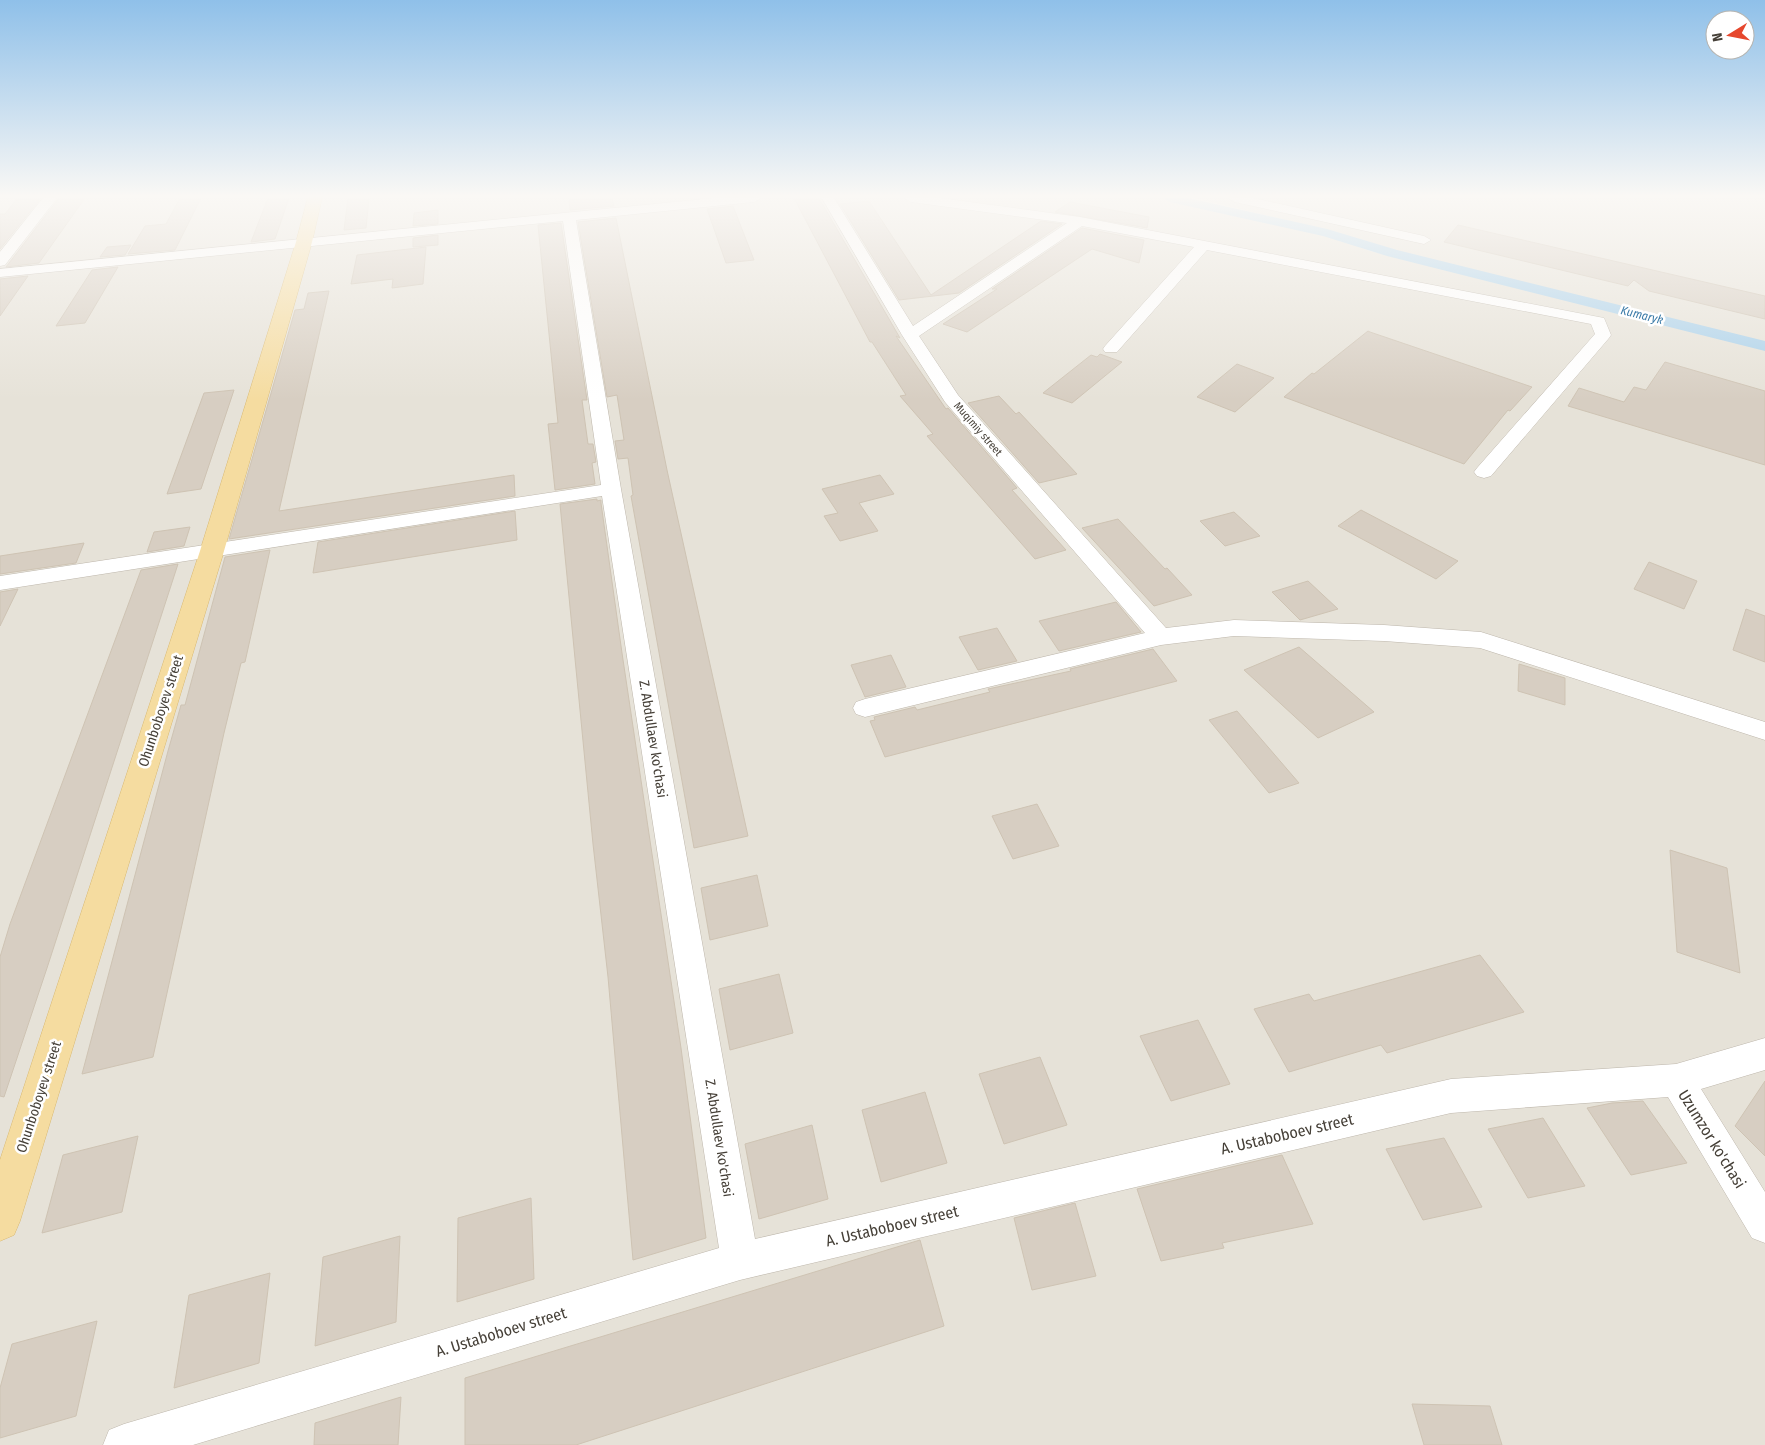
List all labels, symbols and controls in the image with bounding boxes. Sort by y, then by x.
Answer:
north arrow [1705,10,1755,60]
text: N [1709,32,1727,43]
water label: Kumaryk [1619,303,1665,327]
street label: Muqimiy street [951,399,1005,459]
street label: Ohunboboyev street [135,653,187,769]
street label: Z. Abdullaev ko'chasi [635,679,671,799]
street label: Ohunboboyev street [13,1039,65,1155]
street label: Z. Abdullaev ko'chasi [701,1078,737,1198]
street label: Uzumzor ko'chasi [1674,1086,1750,1192]
street label: A. Ustaboboev street [1219,1109,1356,1159]
street label: A. Ustaboboev street [824,1201,961,1251]
street label: A. Ustaboboev street [433,1303,569,1361]

